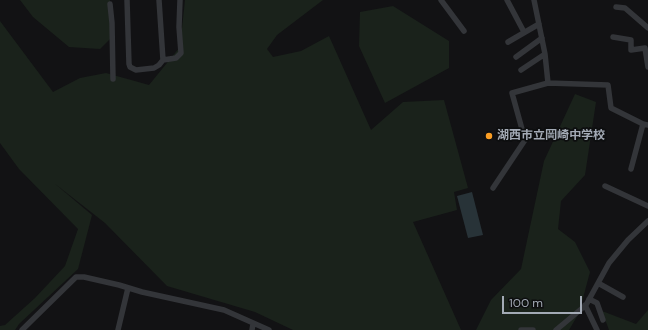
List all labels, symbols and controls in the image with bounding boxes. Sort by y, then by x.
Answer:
place label: 湖西市立岡崎中学校 [497,129,605,143]
marker: 湖西市立岡崎中学校 [484,131,494,141]
scale bar [504,288,584,314]
text: 100 m [509,295,543,311]

